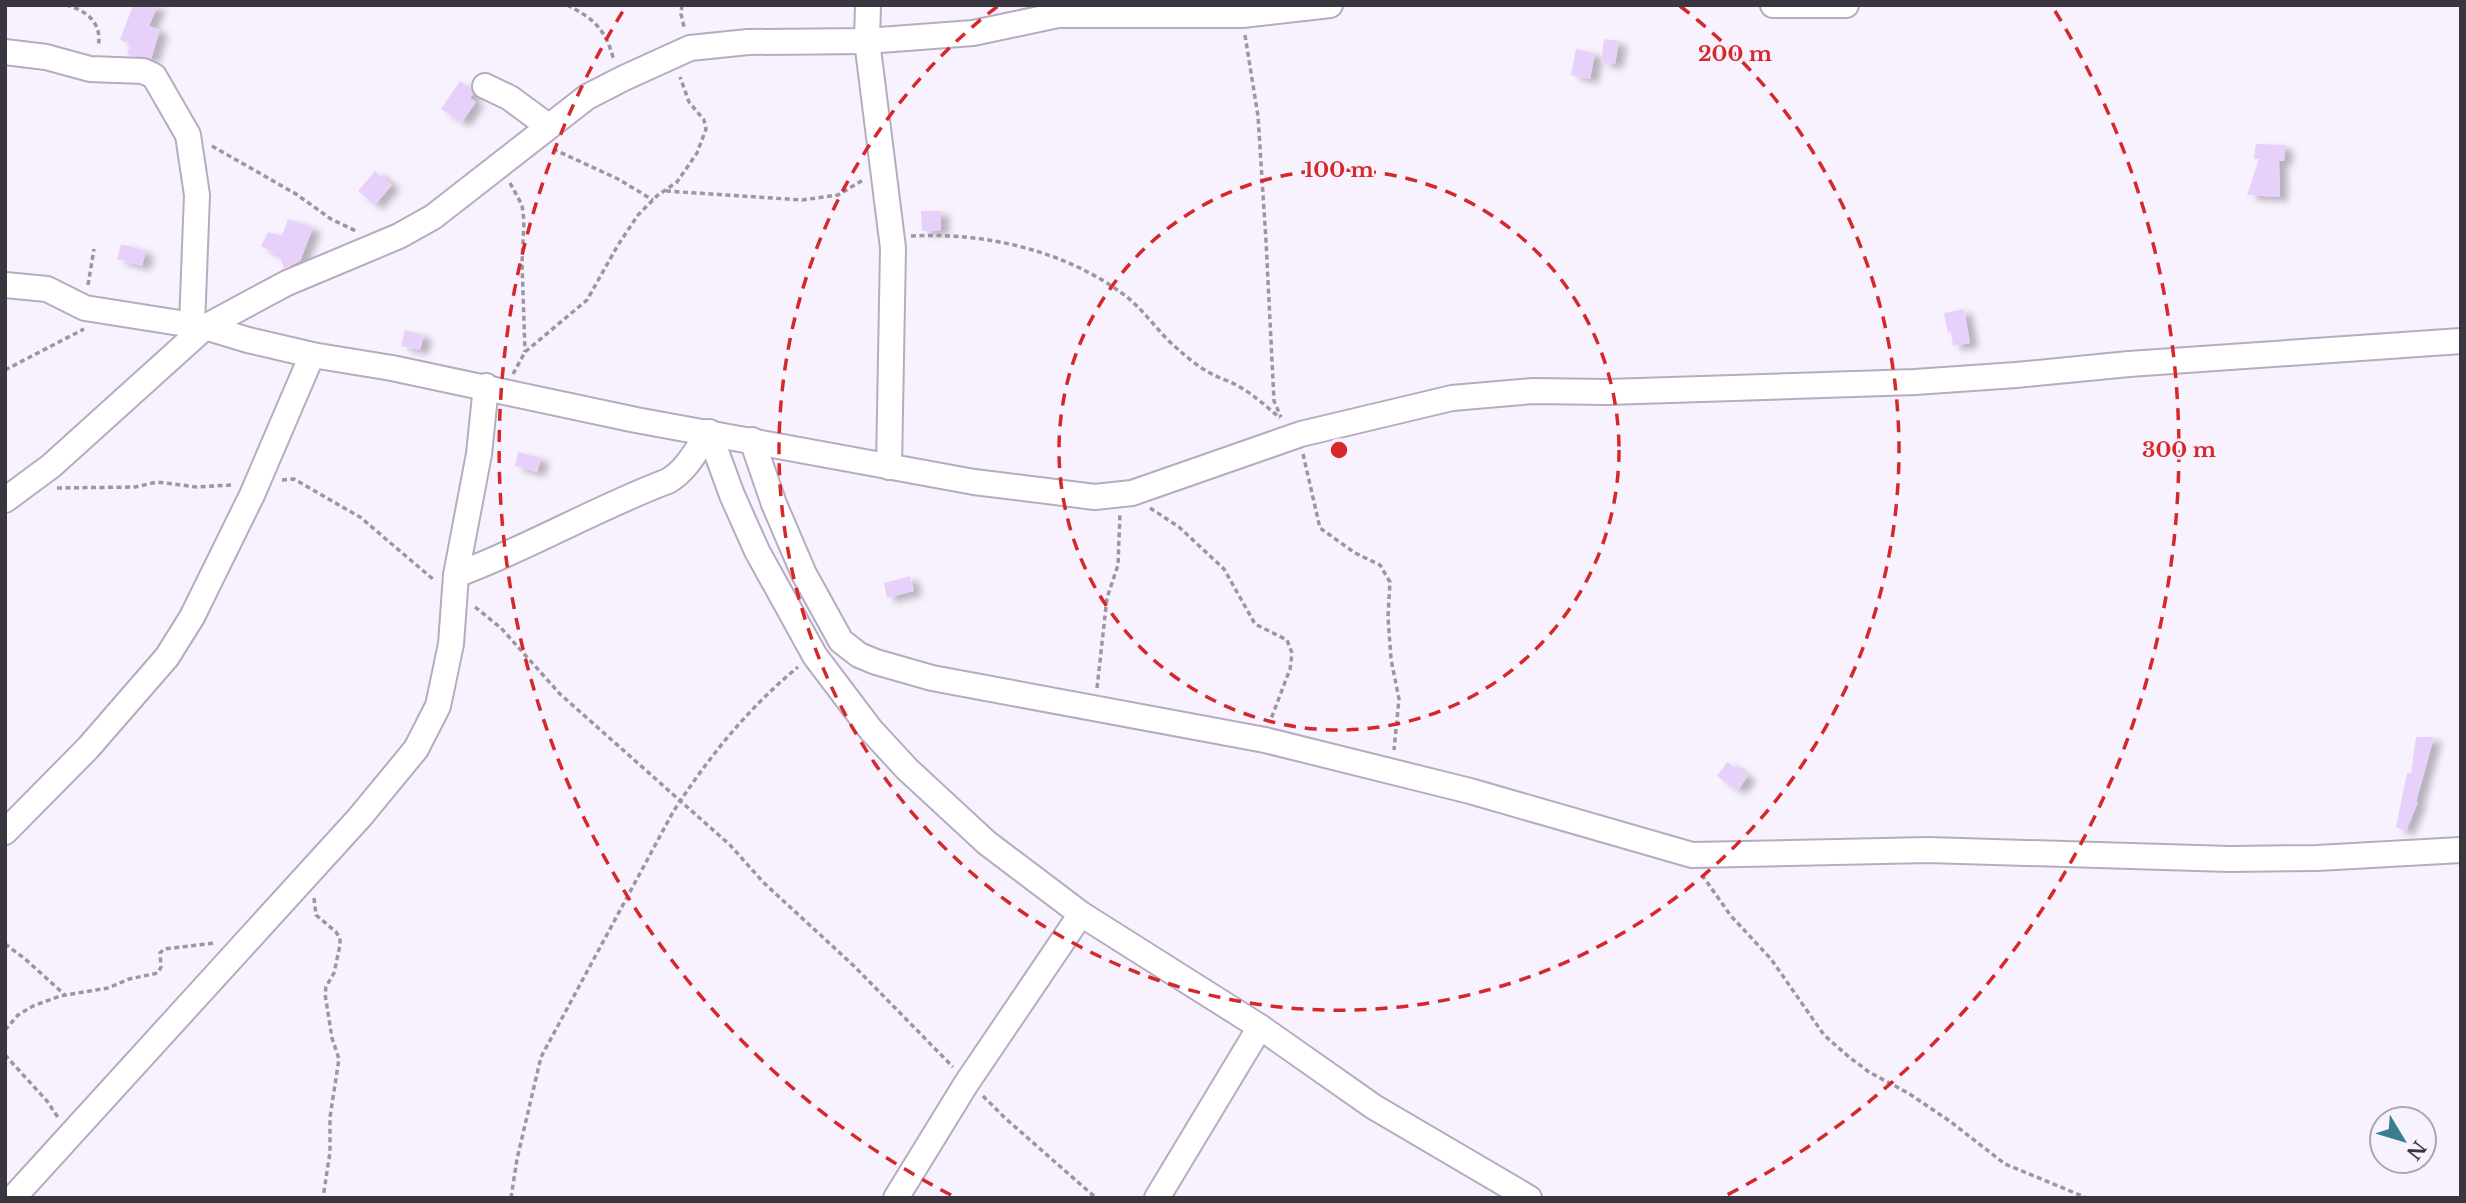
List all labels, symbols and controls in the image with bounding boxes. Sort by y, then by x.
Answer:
text: 200 m [1698,41,1772,67]
text: 100 m [1304,157,1374,183]
text: 300 m [2142,437,2216,463]
centre of rings [1327,438,1351,462]
north arrow [2368,1105,2438,1175]
text: N [2401,1136,2431,1164]

